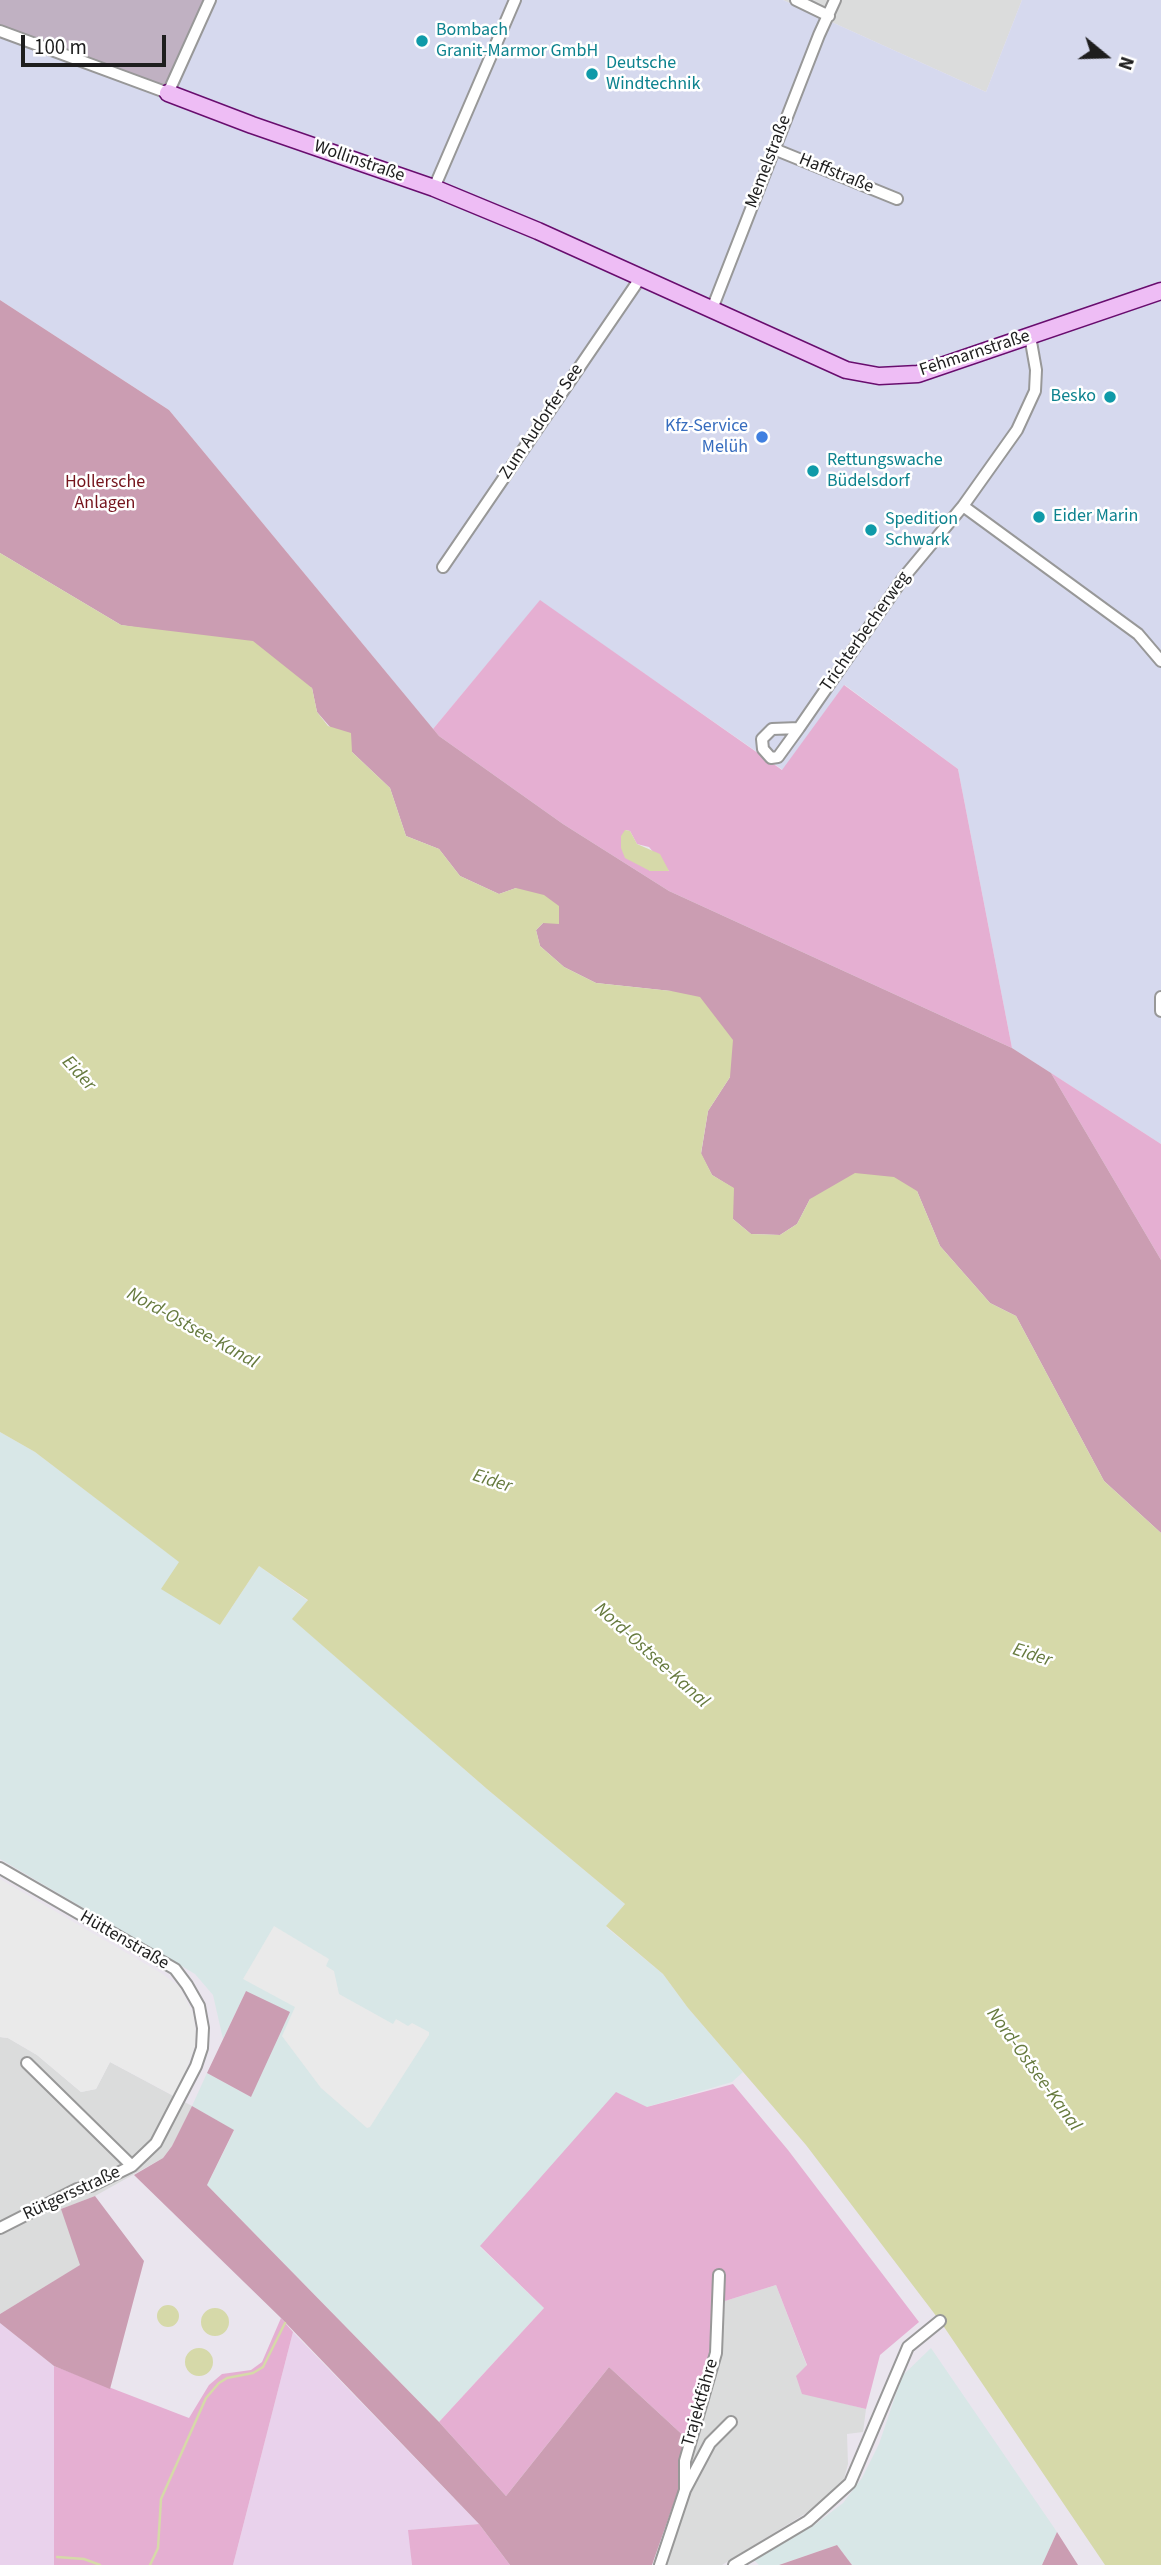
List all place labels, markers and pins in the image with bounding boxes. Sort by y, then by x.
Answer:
place label: Bombach Granit-Marmor GmbH [436,20,598,62]
marker: Bombach Granit-Marmor GmbH [414,33,430,49]
place label: Deutsche Windtechnik [606,53,700,96]
marker: Deutsche Windtechnik [584,66,600,82]
place label: Besko [1051,386,1096,408]
marker: Besko [1102,389,1118,405]
place label: Kfz-Service Melüh [665,416,748,458]
marker: Kfz-Service Melüh [754,429,770,445]
place label: Rettungswache Büdelsdorf [827,450,943,492]
marker: Rettungswache Büdelsdorf [805,463,821,479]
place label: Eider Marin [1053,506,1138,528]
place label: Spedition Schwark [885,509,958,552]
marker: Eider Marin [1031,509,1047,525]
marker: Spedition Schwark [863,522,879,538]

